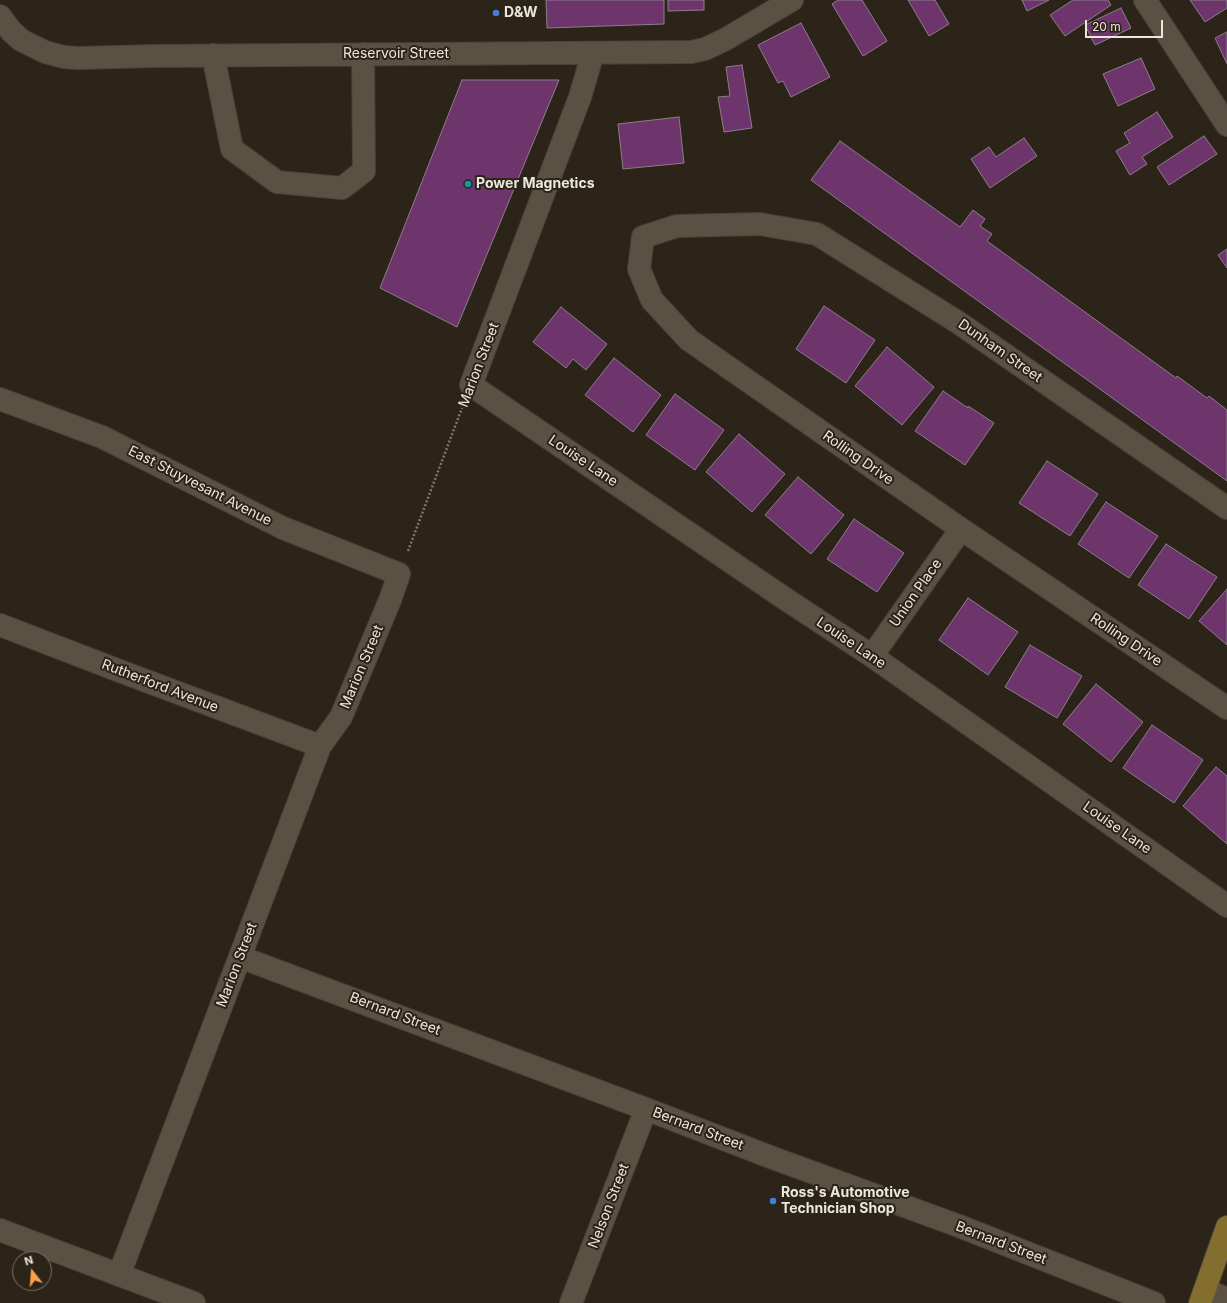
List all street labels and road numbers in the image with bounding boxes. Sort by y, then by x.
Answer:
street label: Reservoir Street [343,46,449,62]
street label: Dunham Street [955,316,1045,386]
street label: Marion Street [455,320,503,410]
street label: Rolling Drive [819,427,897,489]
street label: Louise Lane [545,432,621,490]
street label: East Stuyvesant Avenue [125,442,275,530]
street label: Union Place [886,556,946,630]
street label: Rolling Drive [1087,610,1165,670]
street label: Louise Lane [813,614,889,672]
street label: Marion Street [337,623,387,711]
street label: Rutherford Avenue [99,656,221,716]
street label: Louise Lane [1080,798,1154,858]
street label: Marion Street [213,920,261,1010]
street label: Bernard Street [347,989,443,1039]
street label: Bernard Street [650,1104,746,1154]
street label: Nelson Street [585,1161,633,1251]
street label: Bernard Street [953,1218,1049,1268]

